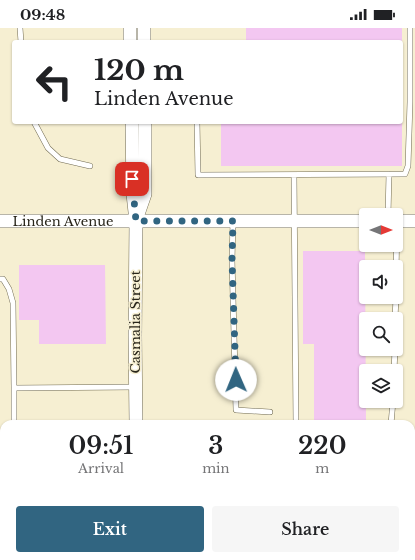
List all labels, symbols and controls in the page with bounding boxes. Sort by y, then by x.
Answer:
text: 09:48 [20,5,65,24]
text: 120 m [94,53,184,88]
icon: left [28,56,80,108]
text: Linden Avenue [94,88,233,110]
pin [115,162,149,196]
icon: arrive [121,168,143,190]
north arrow [359,208,403,252]
map controls [359,208,403,408]
street label: Linden Avenue [13,213,113,230]
button: sound [359,260,403,304]
street label: Casmalia Street [127,270,144,374]
button: search [359,312,403,356]
position arrow [215,359,257,401]
button: layers [359,364,403,408]
text: 09:51 [68,431,134,460]
text: 3 [208,431,223,460]
text: 220 [298,431,347,460]
text: Arrival [78,460,124,477]
text: min [202,460,229,477]
text: m [315,460,329,477]
button: Exit [16,506,204,552]
button: Share [212,506,399,552]

